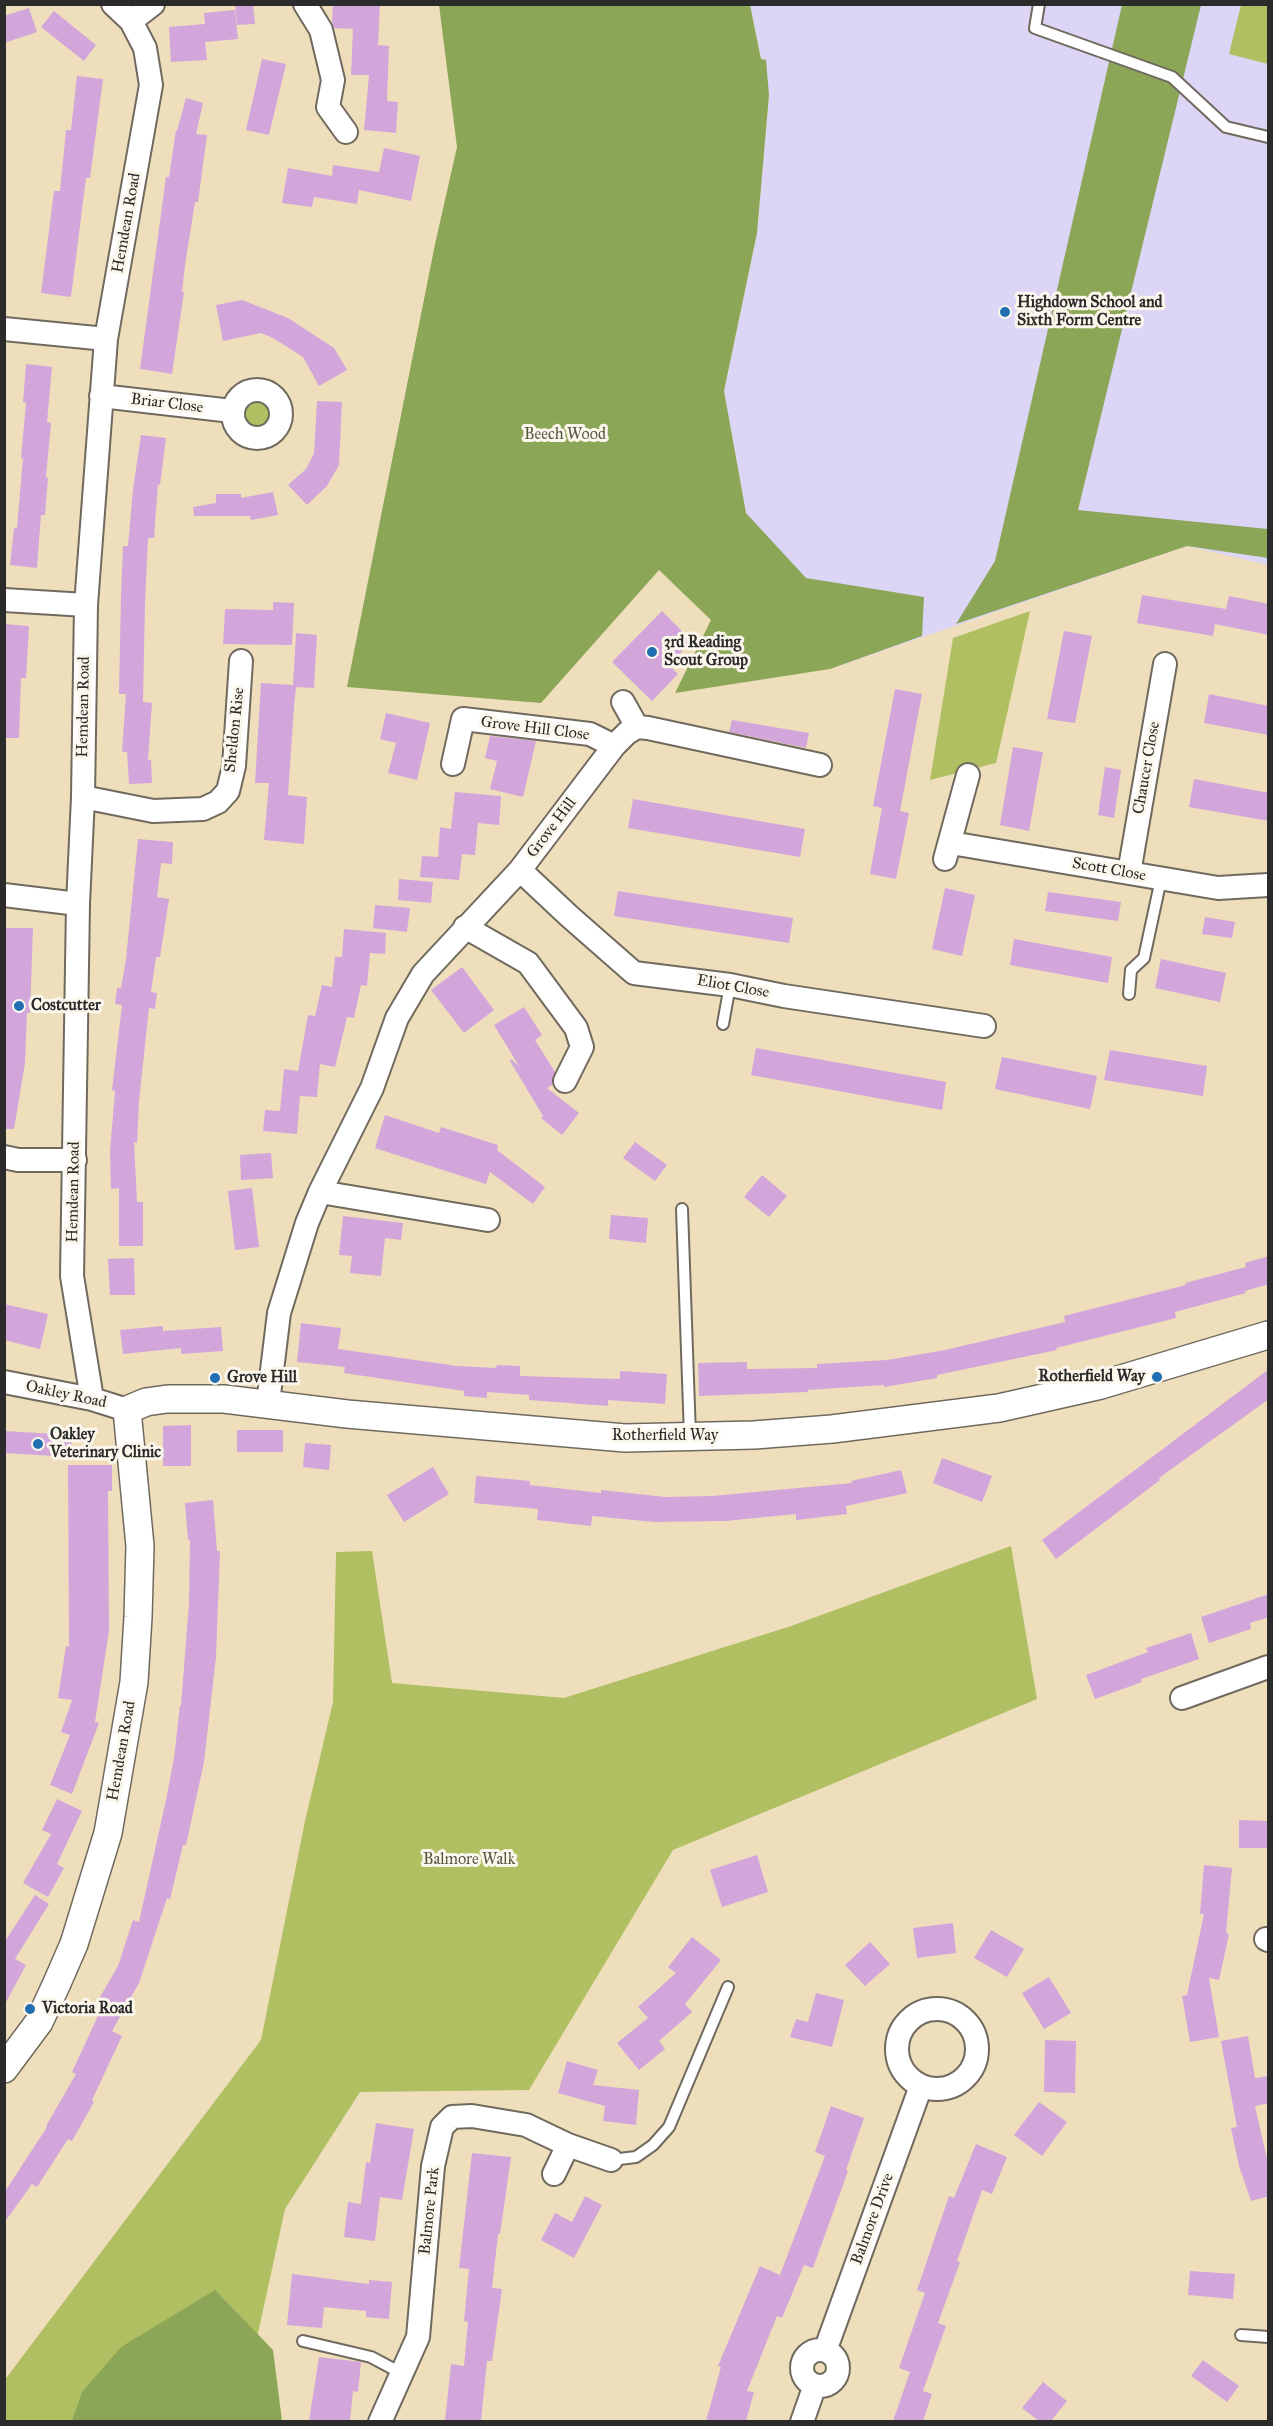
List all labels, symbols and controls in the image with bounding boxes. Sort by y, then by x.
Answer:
street label: Hemdean Road [109,171,145,275]
place label: Highdown School and Sixth Form Centre [1017,293,1163,331]
marker: Highdown School and Sixth Form Centre [998,305,1012,319]
street label: Briar Close [130,390,204,418]
park label: Beech Wood [524,425,606,445]
place label: 3rd Reading Scout Group [664,633,748,671]
marker: 3rd Reading Scout Group [645,645,659,659]
street label: Hemdean Road [74,656,94,758]
street label: Sheldon Rise [221,686,249,774]
street label: Grove Hill Close [480,713,590,745]
street label: Chaucer Close [1129,720,1165,816]
street label: Grove Hill [523,794,581,862]
street label: Scott Close [1071,854,1147,886]
street label: Eliot Close [695,971,771,1003]
place label: Costcutter [31,996,101,1016]
marker: Costcutter [12,999,26,1013]
street label: Hemdean Road [64,1141,84,1243]
place label: Rotherfield Way [1038,1367,1145,1387]
place label: Grove Hill [227,1368,297,1388]
marker: Rotherfield Way [1150,1370,1164,1384]
marker: Grove Hill [208,1371,222,1385]
street label: Oakley Road [24,1377,108,1413]
place label: Oakley Veterinary Clinic [50,1425,161,1463]
street label: Rotherfield Way [612,1426,718,1446]
marker: Oakley Veterinary Clinic [31,1437,45,1451]
street label: Hemdean Road [104,1699,140,1803]
park label: Balmore Walk [423,1850,515,1870]
place label: Victoria Road [42,1999,133,2019]
marker: Victoria Road [23,2002,37,2016]
street label: Balmore Park [416,2166,444,2256]
street label: Balmore Drive [848,2171,898,2267]

